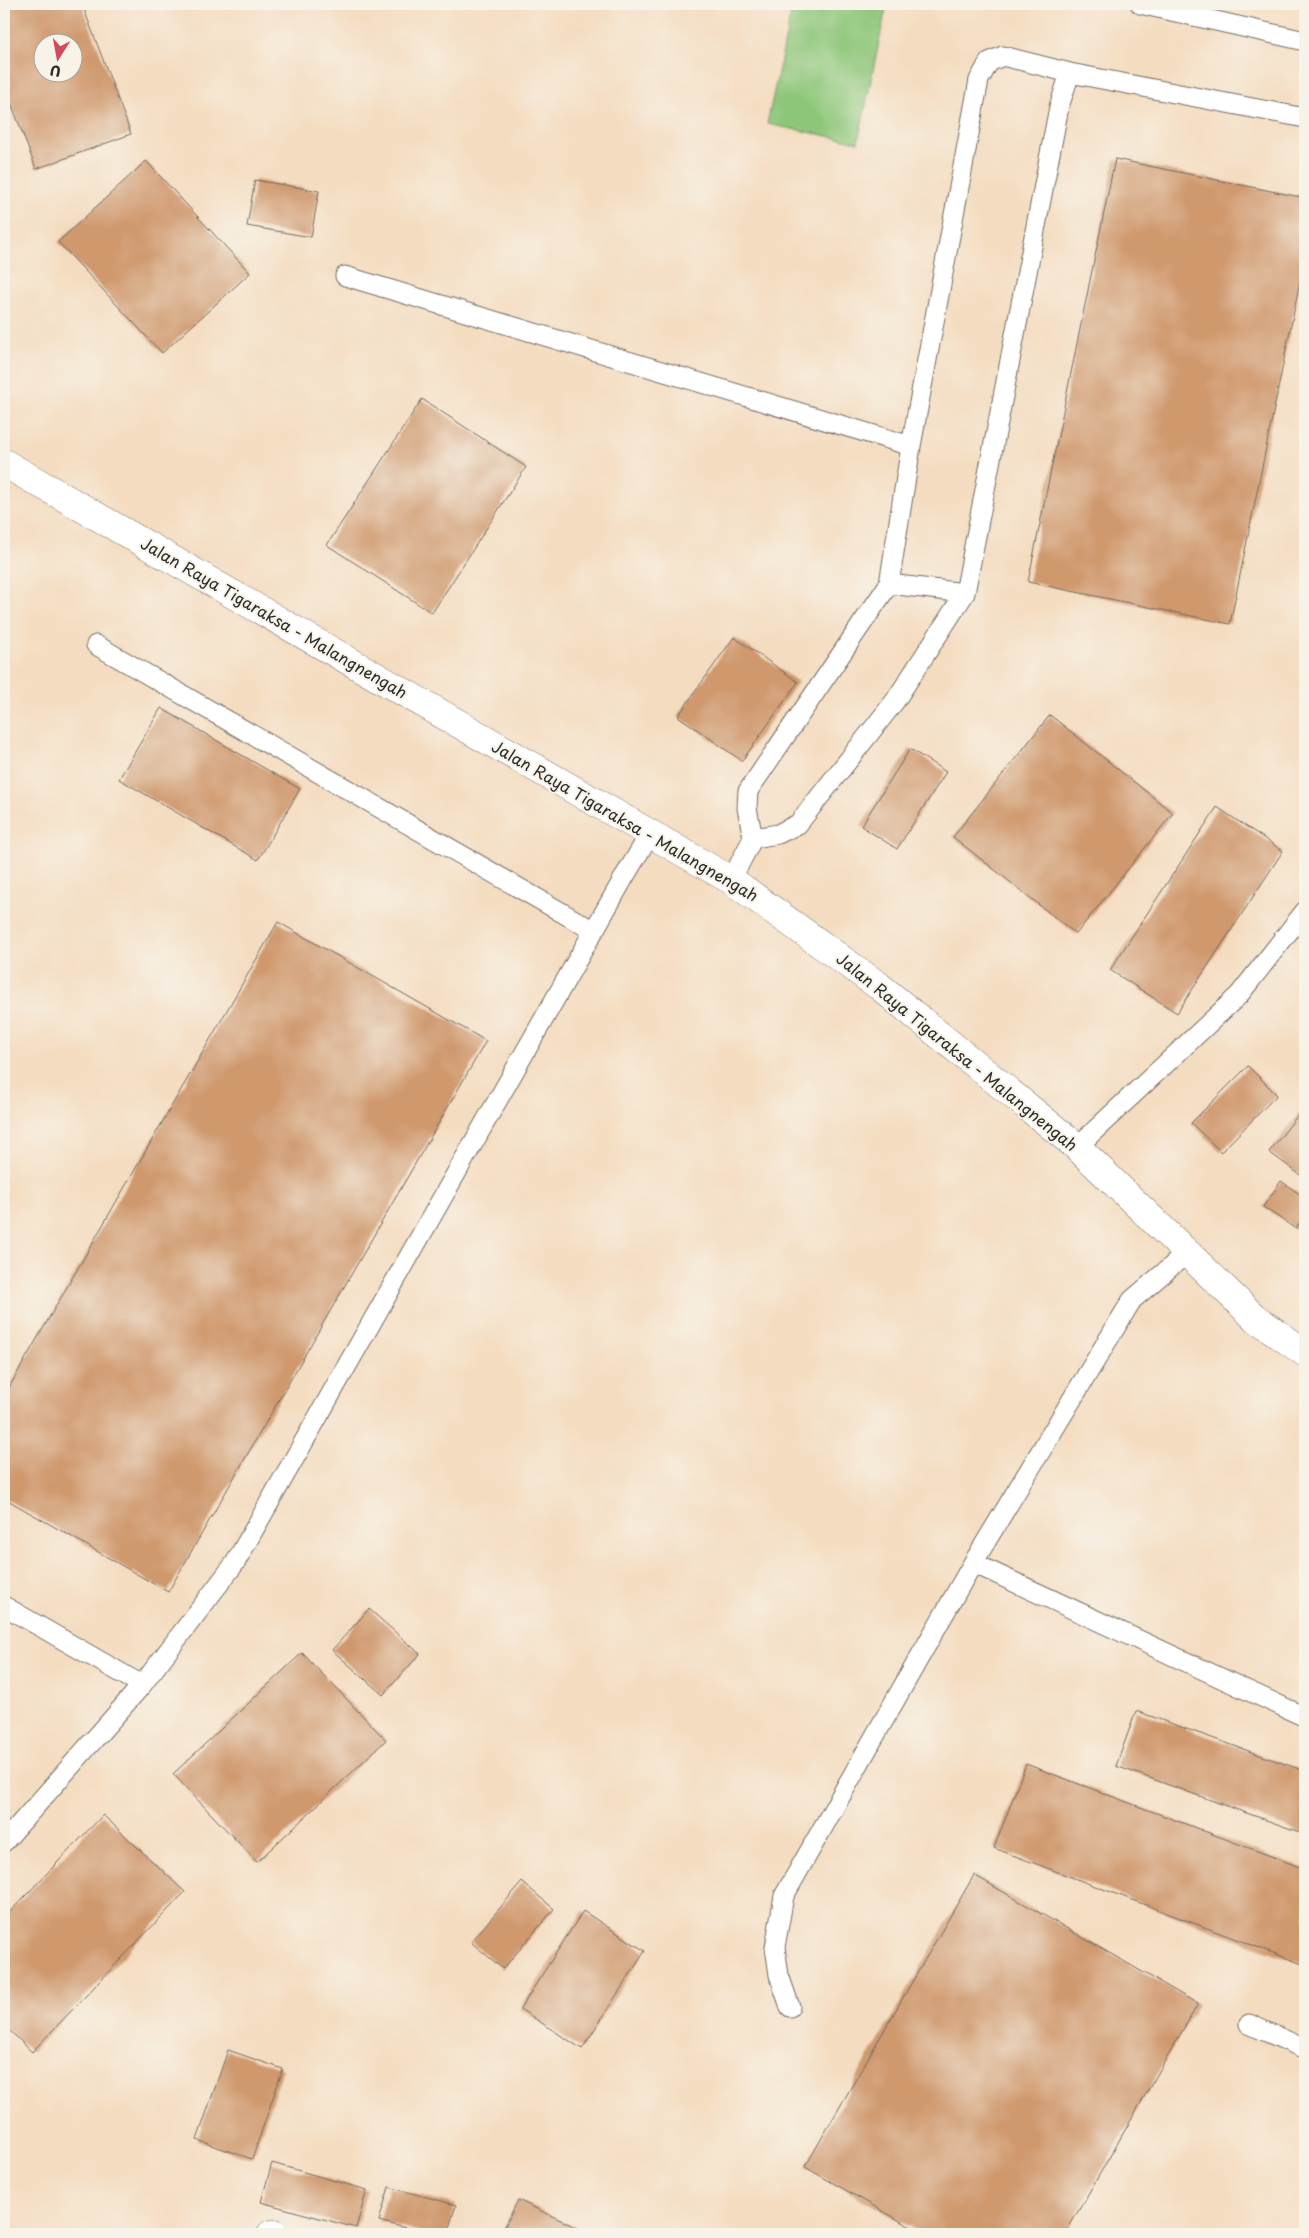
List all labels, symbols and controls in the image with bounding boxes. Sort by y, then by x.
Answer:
north arrow [32,32,82,82]
text: U [48,60,63,83]
street label: Jalan Raya Tigaraksa - Malangnengah [137,531,412,704]
street label: Jalan Raya Tigaraksa - Malangnengah [488,734,763,907]
street label: Jalan Raya Tigaraksa - Malangnengah [832,946,1083,1156]

